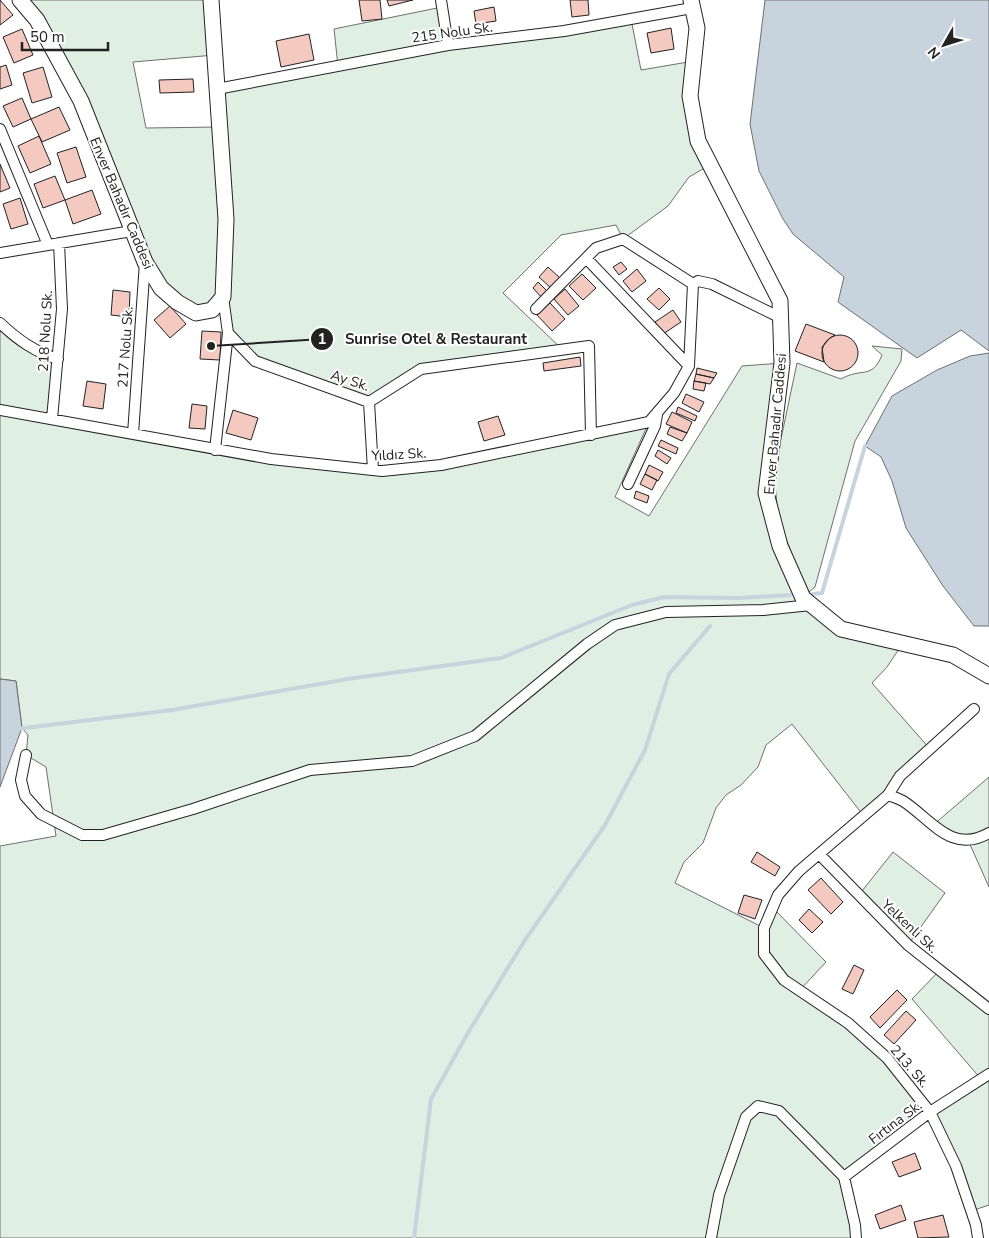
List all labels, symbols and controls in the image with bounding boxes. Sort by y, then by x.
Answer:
street label: 215 Nolu Sk. [410,17,494,48]
scale bar [22,20,109,52]
north arrow [919,20,969,70]
text: 50 m [30,27,65,47]
text: N [924,43,945,63]
street label: Enver Bahadır Caddesi [85,134,158,272]
street label: 218 Nolu Sk. [34,290,57,372]
street label: 217 Nolu Sk. [113,306,138,388]
callout: Sunrise Otel & Restaurant [310,324,537,354]
text: 1 [317,329,327,349]
text: Sunrise Otel & Restaurant [345,329,527,349]
street label: Enver Bahadır Caddesi [760,353,791,496]
street label: Ay Sk. [328,365,372,396]
street label: Yıldız Sk. [370,444,427,465]
street label: Yelkenli Sk. [876,895,942,958]
street label: 213. Sk. [886,1041,934,1092]
street label: Fırtına Sk. [865,1096,926,1149]

